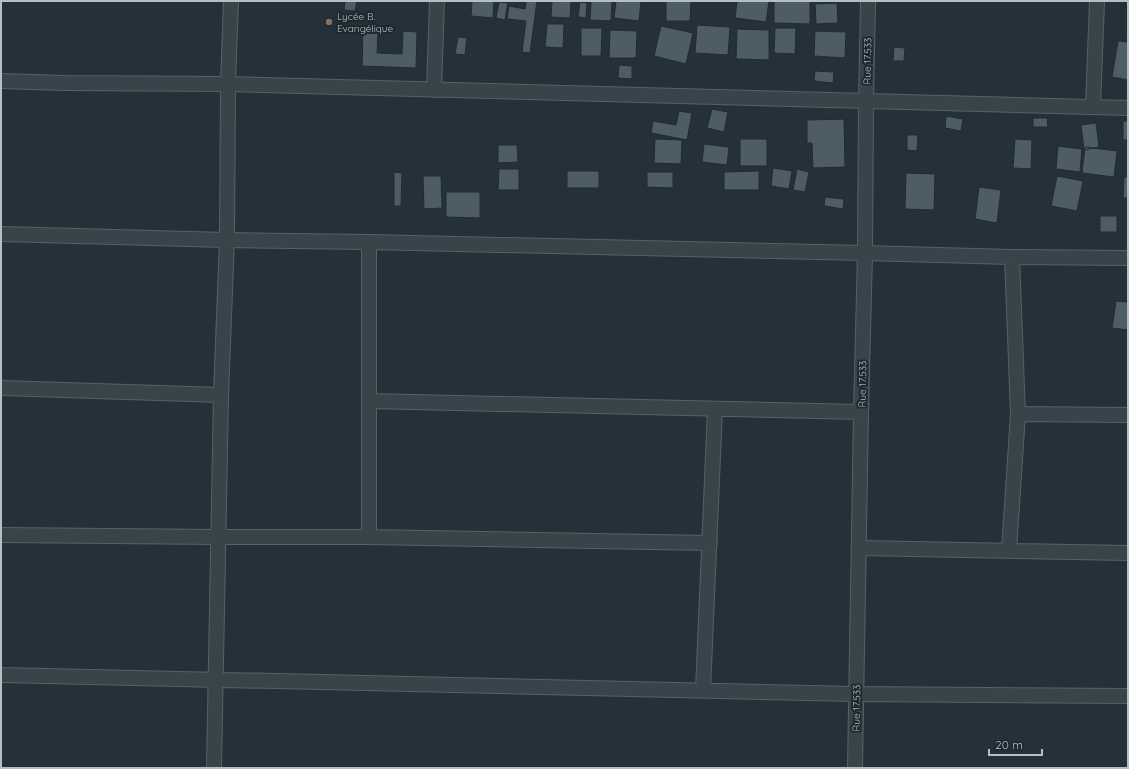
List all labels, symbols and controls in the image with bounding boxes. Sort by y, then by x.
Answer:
place label: Lycée B. Evangélique [337,10,394,35]
marker: Lycée B. Evangélique [324,17,334,27]
street label: Rue 17.533 [861,38,874,84]
street label: Rue 17.533 [856,361,869,407]
street label: Rue 17.533 [850,685,863,731]
scale bar [989,731,1042,757]
text: 20 m [995,737,1023,752]

